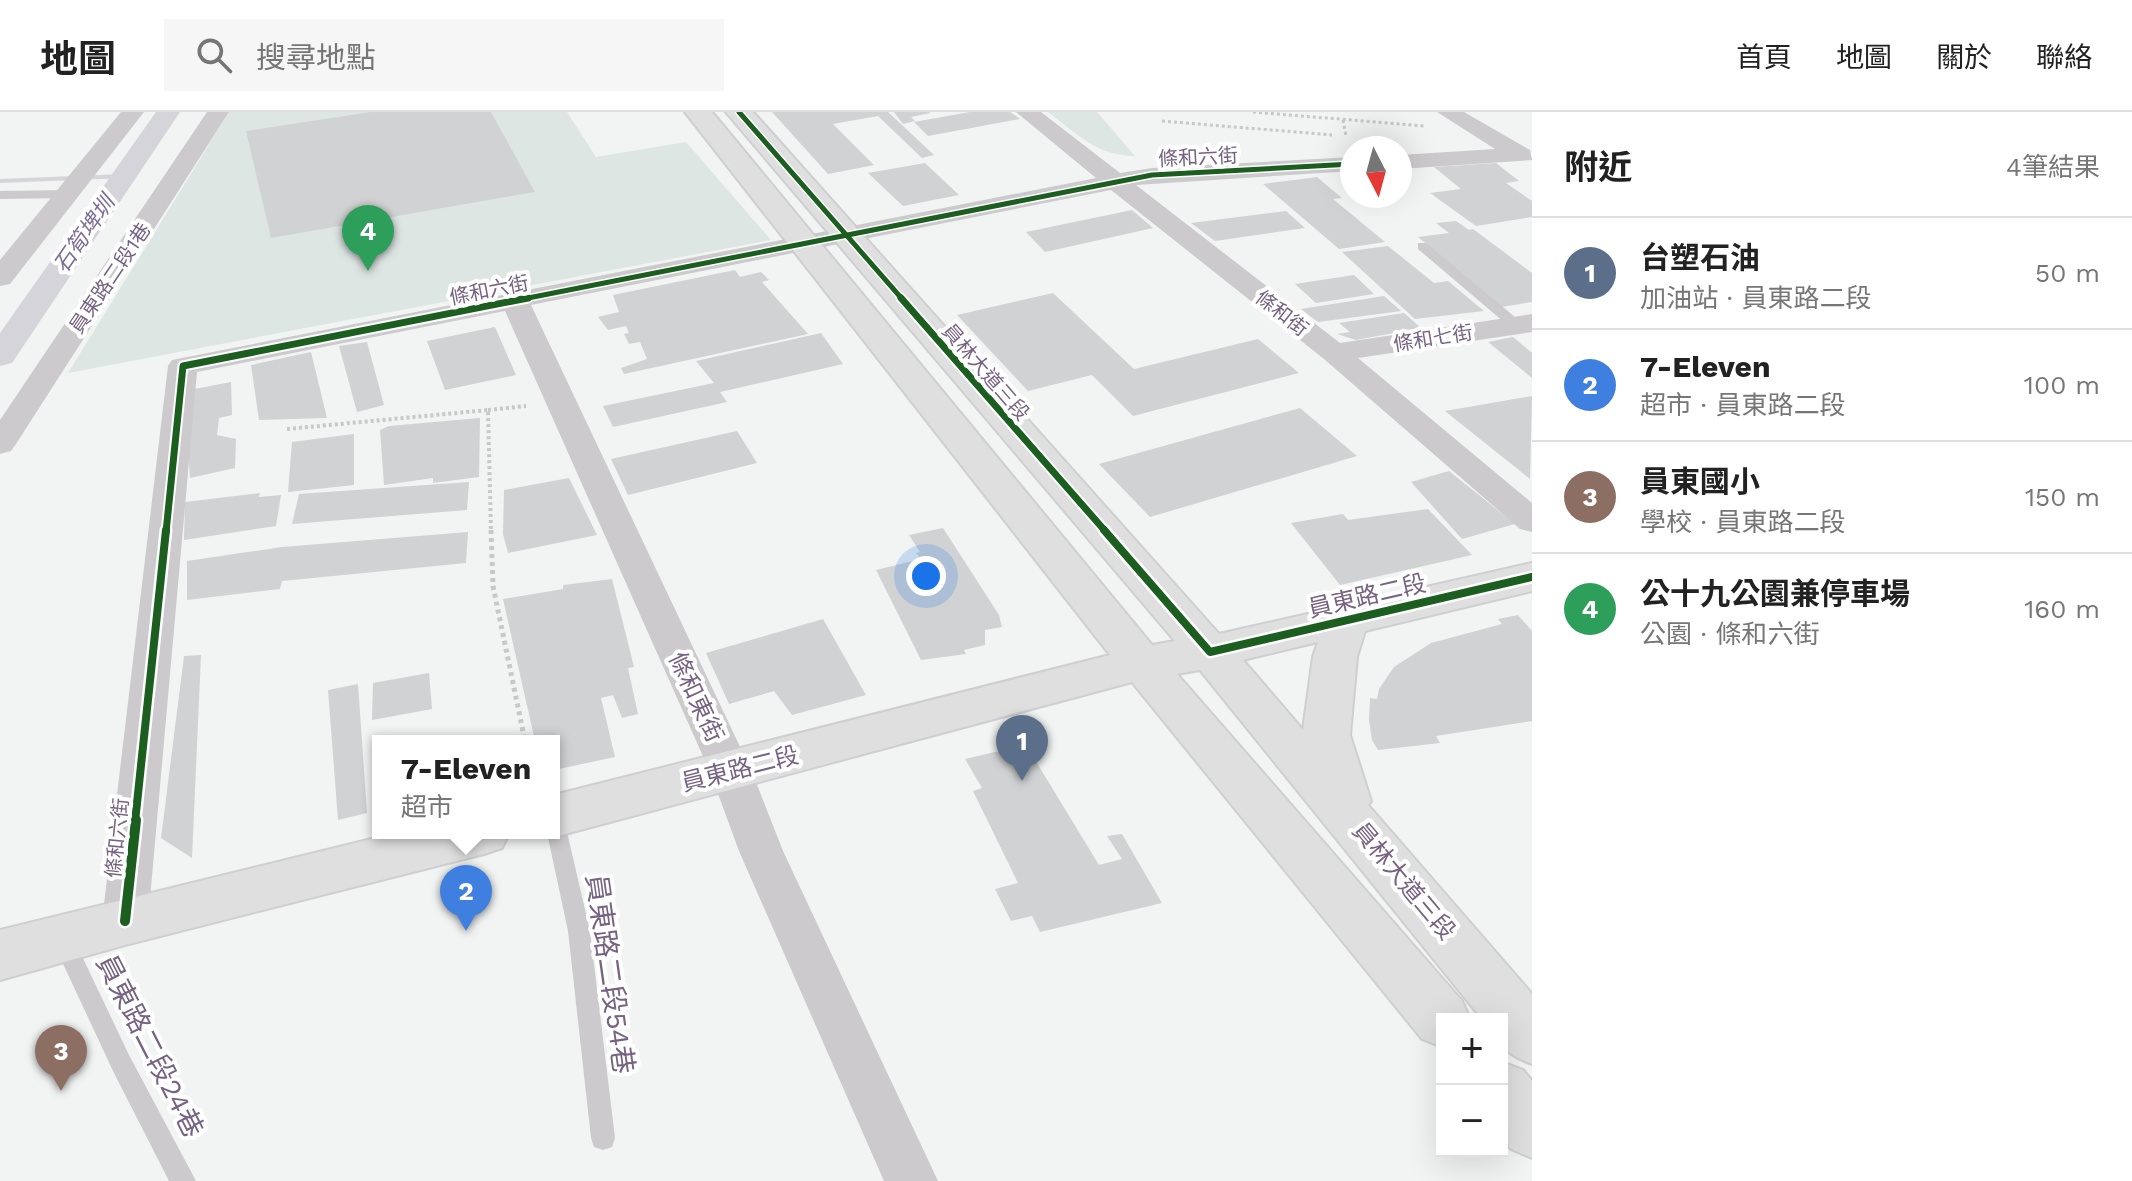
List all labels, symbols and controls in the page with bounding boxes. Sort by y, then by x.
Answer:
search box [164,19,724,91]
icon: search [192,33,236,77]
text: 地圖 [40,37,116,81]
text: 搜尋地點 [256,40,376,75]
text: 首頁 [1736,41,1792,74]
text: 地圖 [1836,41,1892,74]
text: 關於 [1936,41,1992,74]
text: 聯絡 [2036,41,2092,74]
north arrow [1340,136,1412,208]
street label: 條和六街 [1157,143,1239,171]
text: 附近 [1564,147,1632,187]
text: 4筆結果 [2006,152,2100,182]
water label: 石筍埤圳 [49,188,121,277]
pin: 4 [342,205,394,271]
street label: 員東路二段1巷 [64,218,156,338]
text: 台塑石油 [1640,240,1760,275]
text: 1 [1584,258,1596,288]
text: 50 m [2035,258,2100,288]
street label: 條和六街 [447,271,531,309]
text: 加油站 · 員東路二段 [1640,283,1872,313]
street label: 條和街 [1251,285,1313,341]
street label: 員林大道三段 [938,319,1034,425]
street label: 條和七街 [1392,320,1474,356]
text: 7-Eleven [1640,349,1771,384]
text: 2 [1582,370,1598,400]
text: 100 m [2024,370,2100,400]
text: 超市 · 員東路二段 [1640,390,1846,420]
text: 員東國小 [1640,464,1760,499]
text: 3 [1582,482,1598,512]
text: 150 m [2025,482,2100,512]
text: 學校 · 員東路二段 [1640,507,1846,537]
your location [906,556,946,596]
street label: 員東路二段 [1305,569,1429,623]
text: 公十九公園兼停車場 [1640,576,1910,611]
text: 4 [1582,594,1598,624]
text: 160 m [2024,594,2100,624]
text: 公園 · 條和六街 [1640,619,1820,649]
street label: 條和東街 [663,648,729,746]
pin: 1 [996,715,1048,781]
popup [372,735,560,839]
street label: 員東路二段 [678,741,802,797]
text: 7-Eleven [401,751,531,786]
text: 超市 [401,792,453,822]
street label: 條和六街 [101,797,133,879]
street label: 員林大道三段 [1347,817,1461,945]
pin: 2 [440,865,492,931]
street label: 員東路二段54巷 [580,872,640,1076]
street label: 員東路二段24巷 [90,949,210,1143]
map controls [1436,1013,1508,1157]
button: + [1436,1013,1508,1085]
pin: 3 [35,1025,87,1091]
button: − [1436,1085,1508,1157]

